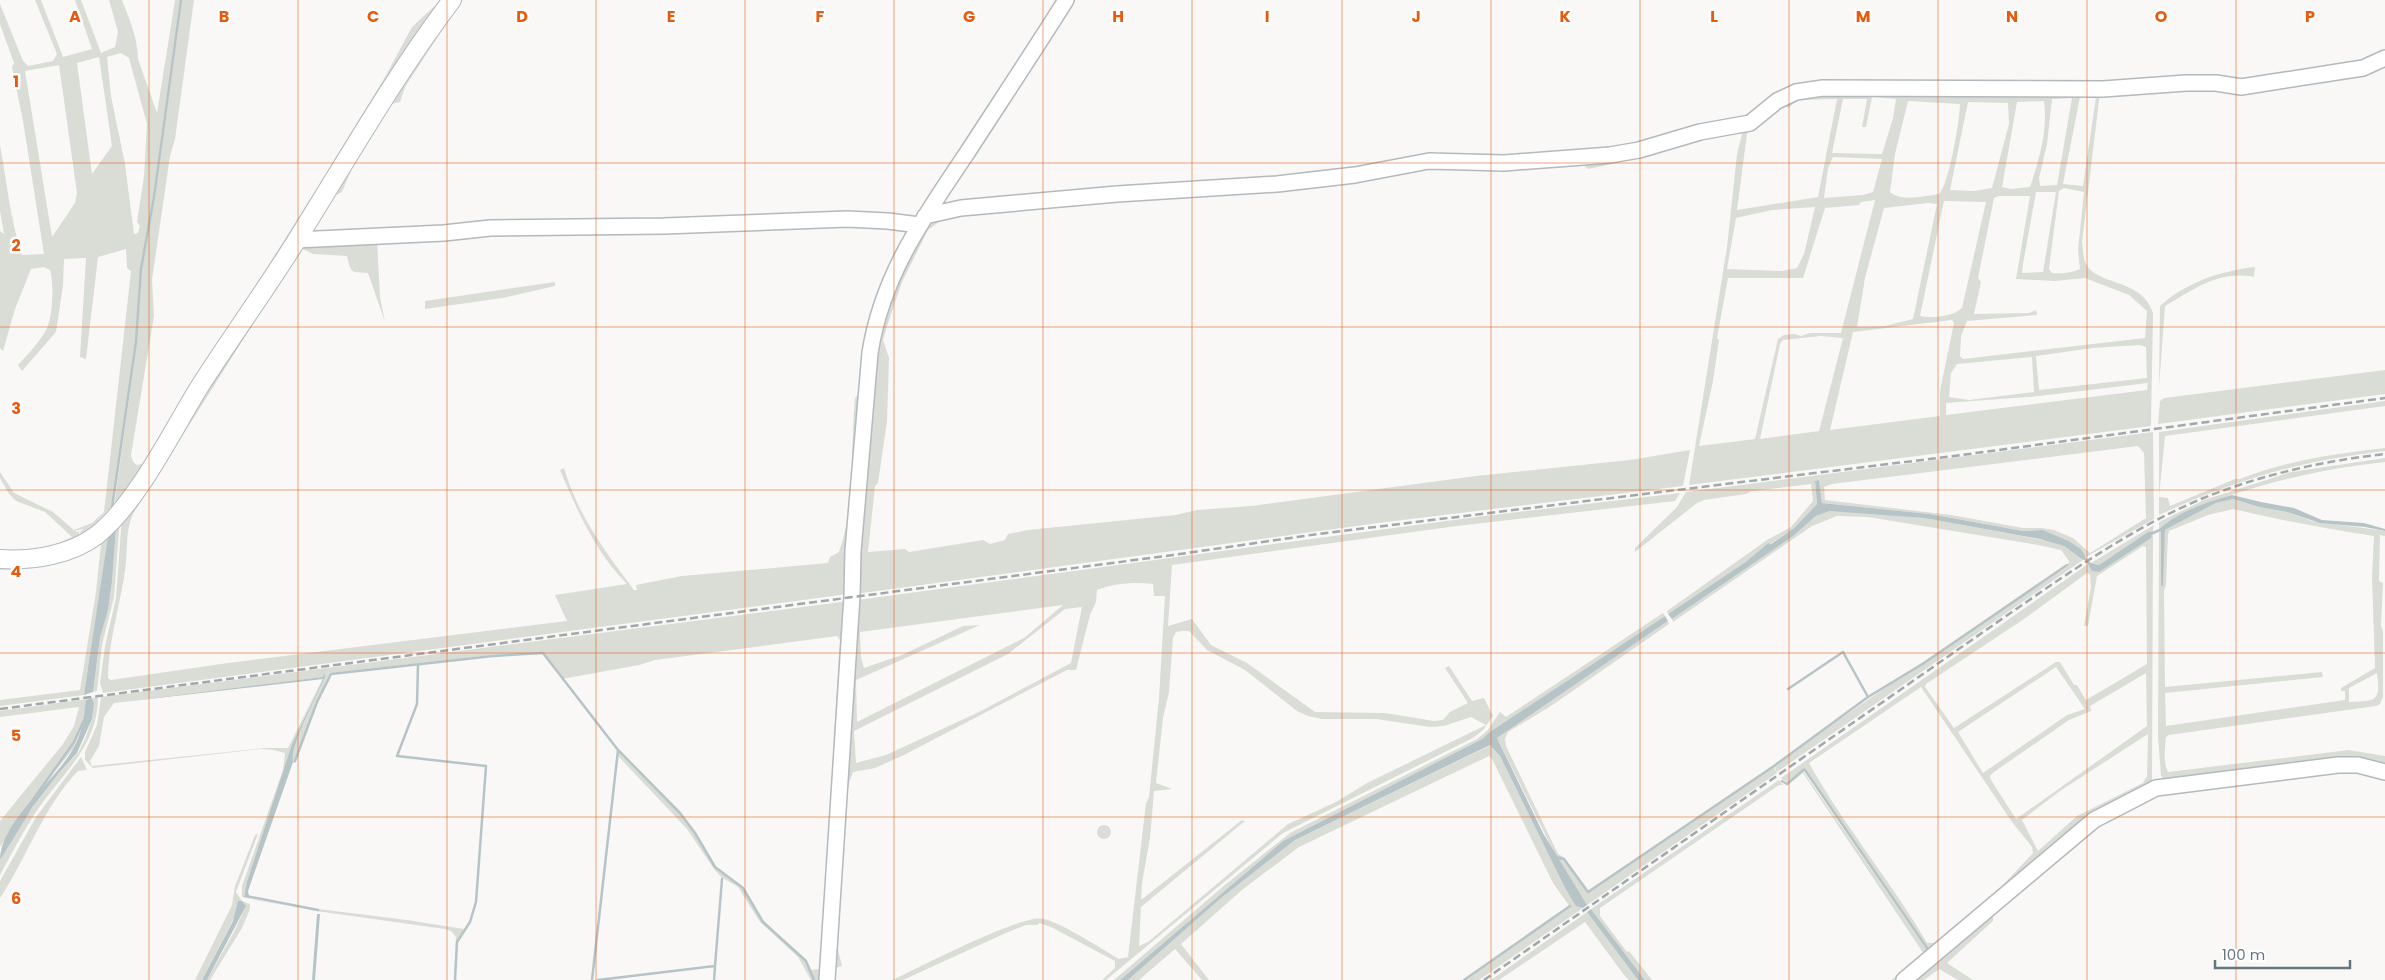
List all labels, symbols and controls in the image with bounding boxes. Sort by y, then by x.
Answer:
text: A [69,5,81,28]
text: B [219,5,229,28]
text: C [367,5,379,28]
text: D [516,5,528,28]
text: E [667,5,675,28]
text: F [816,5,825,28]
text: G [963,5,975,28]
text: H [1112,5,1124,28]
text: I [1265,5,1269,28]
text: J [1411,5,1421,28]
text: K [1559,5,1571,28]
text: L [1710,5,1718,28]
text: M [1856,5,1870,28]
text: N [2006,5,2018,28]
text: O [2155,5,2168,28]
text: P [2305,5,2315,28]
text: 1 [13,70,19,93]
text: 2 [11,234,21,257]
text: 3 [11,397,21,420]
text: 4 [11,560,22,583]
text: 5 [11,724,21,747]
text: 6 [11,887,21,910]
scale bar [2215,938,2350,970]
text: 100 m [2222,944,2265,965]

